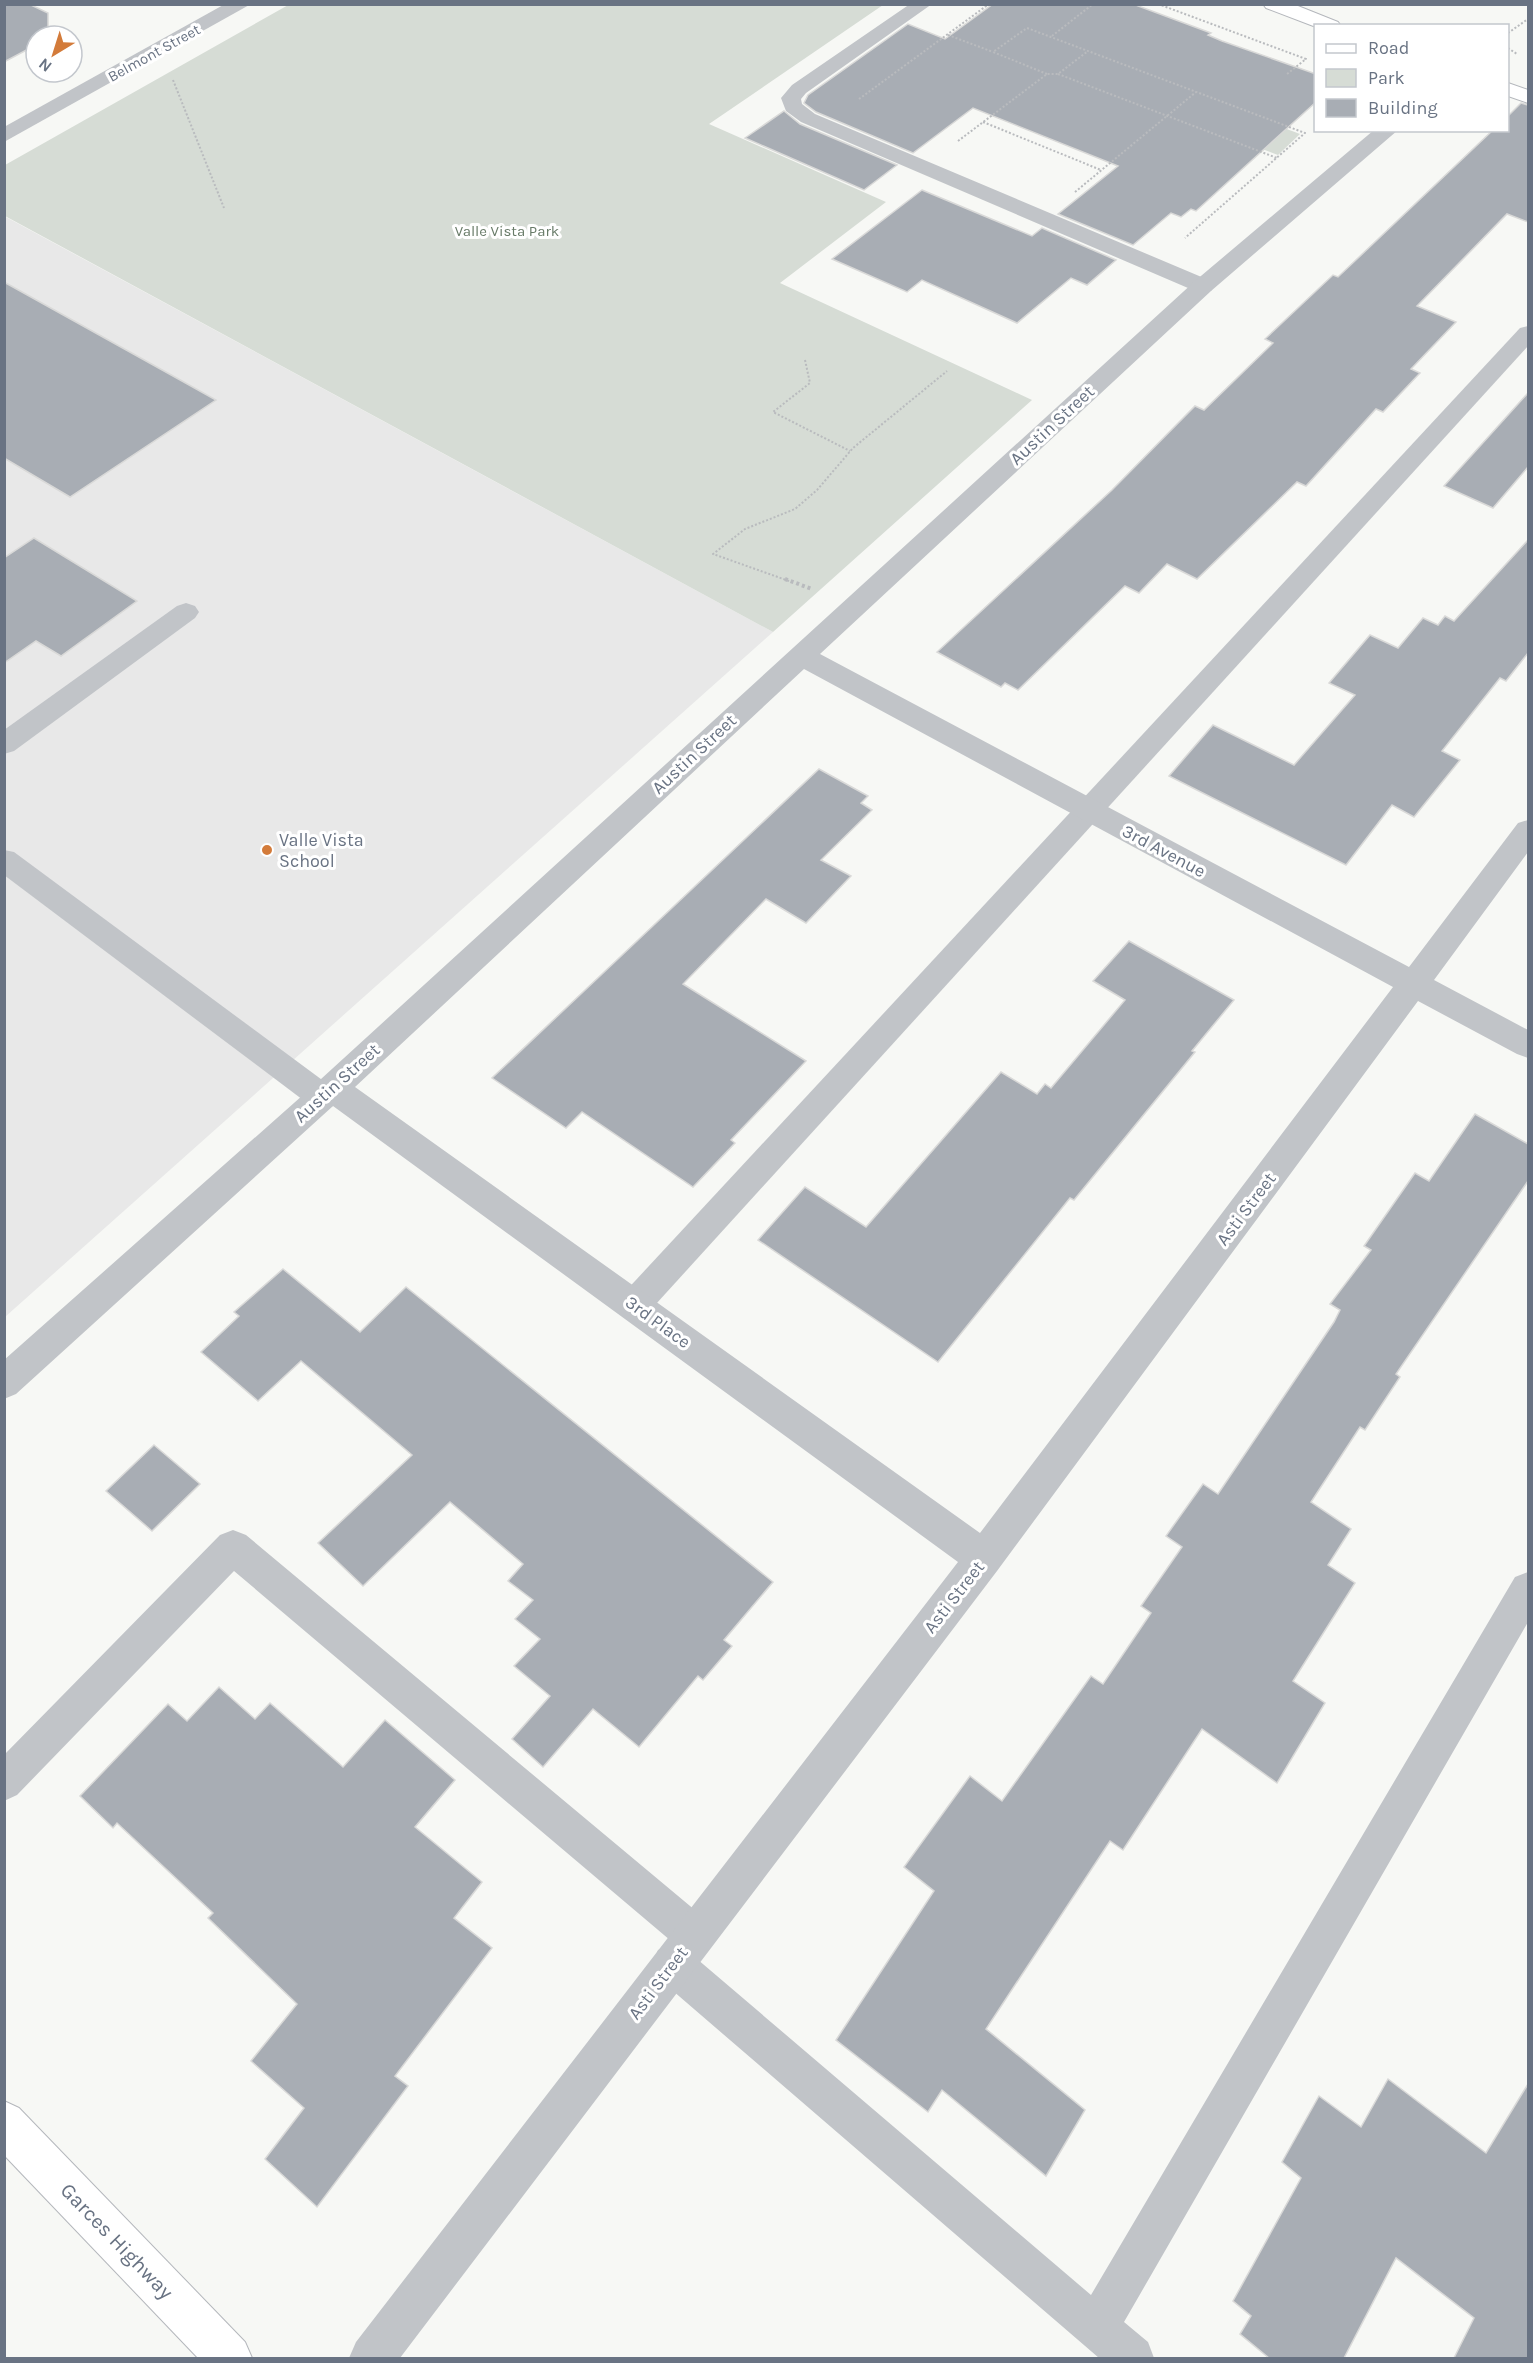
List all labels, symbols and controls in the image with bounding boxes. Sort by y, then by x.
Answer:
street label: Belmont Street [105,20,204,86]
north arrow [24,24,84,84]
legend [1314,24,1509,132]
text: Road [1368,37,1409,59]
text: N [35,54,55,76]
text: Park [1368,67,1405,89]
text: Building [1368,97,1438,119]
park label: Valle Vista Park [455,222,559,240]
street label: Austin Street [1005,380,1099,470]
street label: Austin Street [647,709,741,799]
street label: 3rd Avenue [1119,820,1209,882]
place label: Valle Vista School [279,829,364,872]
marker: Valle Vista School [260,843,274,857]
street label: Austin Street [290,1039,384,1127]
street label: Asti Street [1211,1168,1281,1250]
street label: 3rd Place [621,1291,695,1353]
street label: Asti Street [919,1556,989,1638]
street label: Asti Street [623,1942,693,2024]
street label: Garces Highway [56,2178,178,2304]

